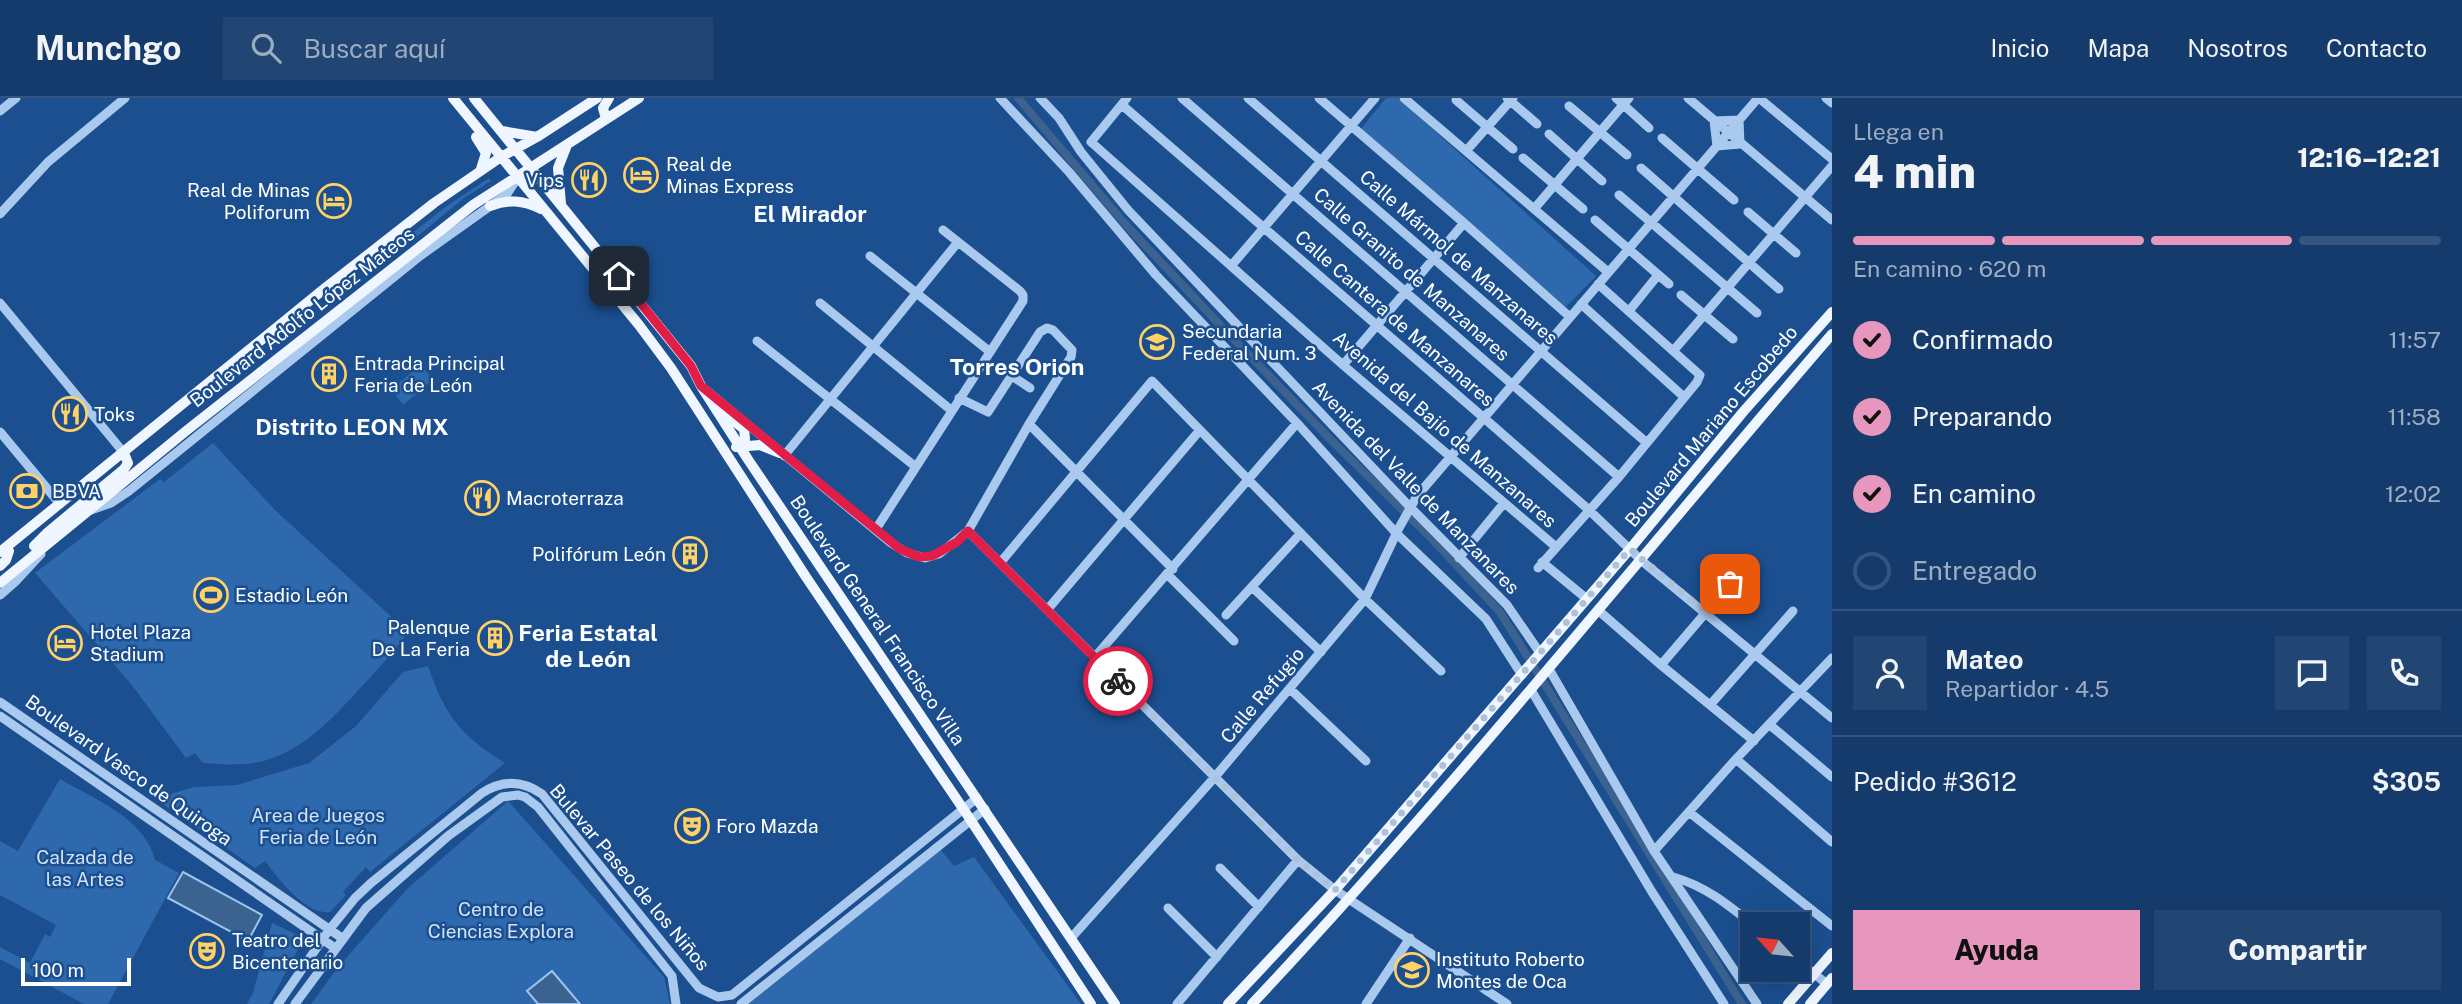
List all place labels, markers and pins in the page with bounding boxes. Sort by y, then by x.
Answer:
place label: Real de Minas Express [666,153,794,197]
hotel icon: Real de Minas Express [622,156,660,194]
restaurant icon: Vips [570,161,608,199]
place label: Vips [526,169,564,191]
place label: Real de Minas Poliforum [187,179,310,223]
hotel icon: Real de Minas Poliforum [315,182,353,220]
pin [589,246,649,306]
place label: Secundaria Federal Num. 3 [1182,320,1317,364]
school or university icon: Secundaria Federal Num. 3 [1138,323,1176,361]
place label: Entrada Principal Feria de León [354,352,505,396]
building icon: Entrada Principal Feria de León [310,355,348,393]
restaurant icon: Toks [51,395,89,433]
place label: Toks [94,403,135,425]
bank icon: BBVA [8,472,46,510]
restaurant icon: Macroterraza [463,479,501,517]
place label: BBVA [52,480,101,502]
place label: Macroterraza [506,487,624,509]
building icon: Polifórum León [671,535,709,573]
place label: Polifórum León [532,543,666,565]
pin [1700,554,1760,614]
sports icon: Estadio León [192,576,230,614]
place label: Estadio León [235,584,348,606]
place label: Palenque De La Feria [371,616,470,660]
building icon: Palenque De La Feria [476,619,514,657]
place label: Hotel Plaza Stadium [90,621,191,665]
hotel icon: Hotel Plaza Stadium [46,624,84,662]
theatre icon: Foro Mazda [673,807,711,845]
place label: Foro Mazda [716,815,818,837]
place label: Teatro del Bicentenario [232,929,343,973]
theatre icon: Teatro del Bicentenario [188,932,226,970]
place label: Instituto Roberto Montes de Oca [1436,948,1585,992]
school or university icon: Instituto Roberto Montes de Oca [1393,951,1431,989]

